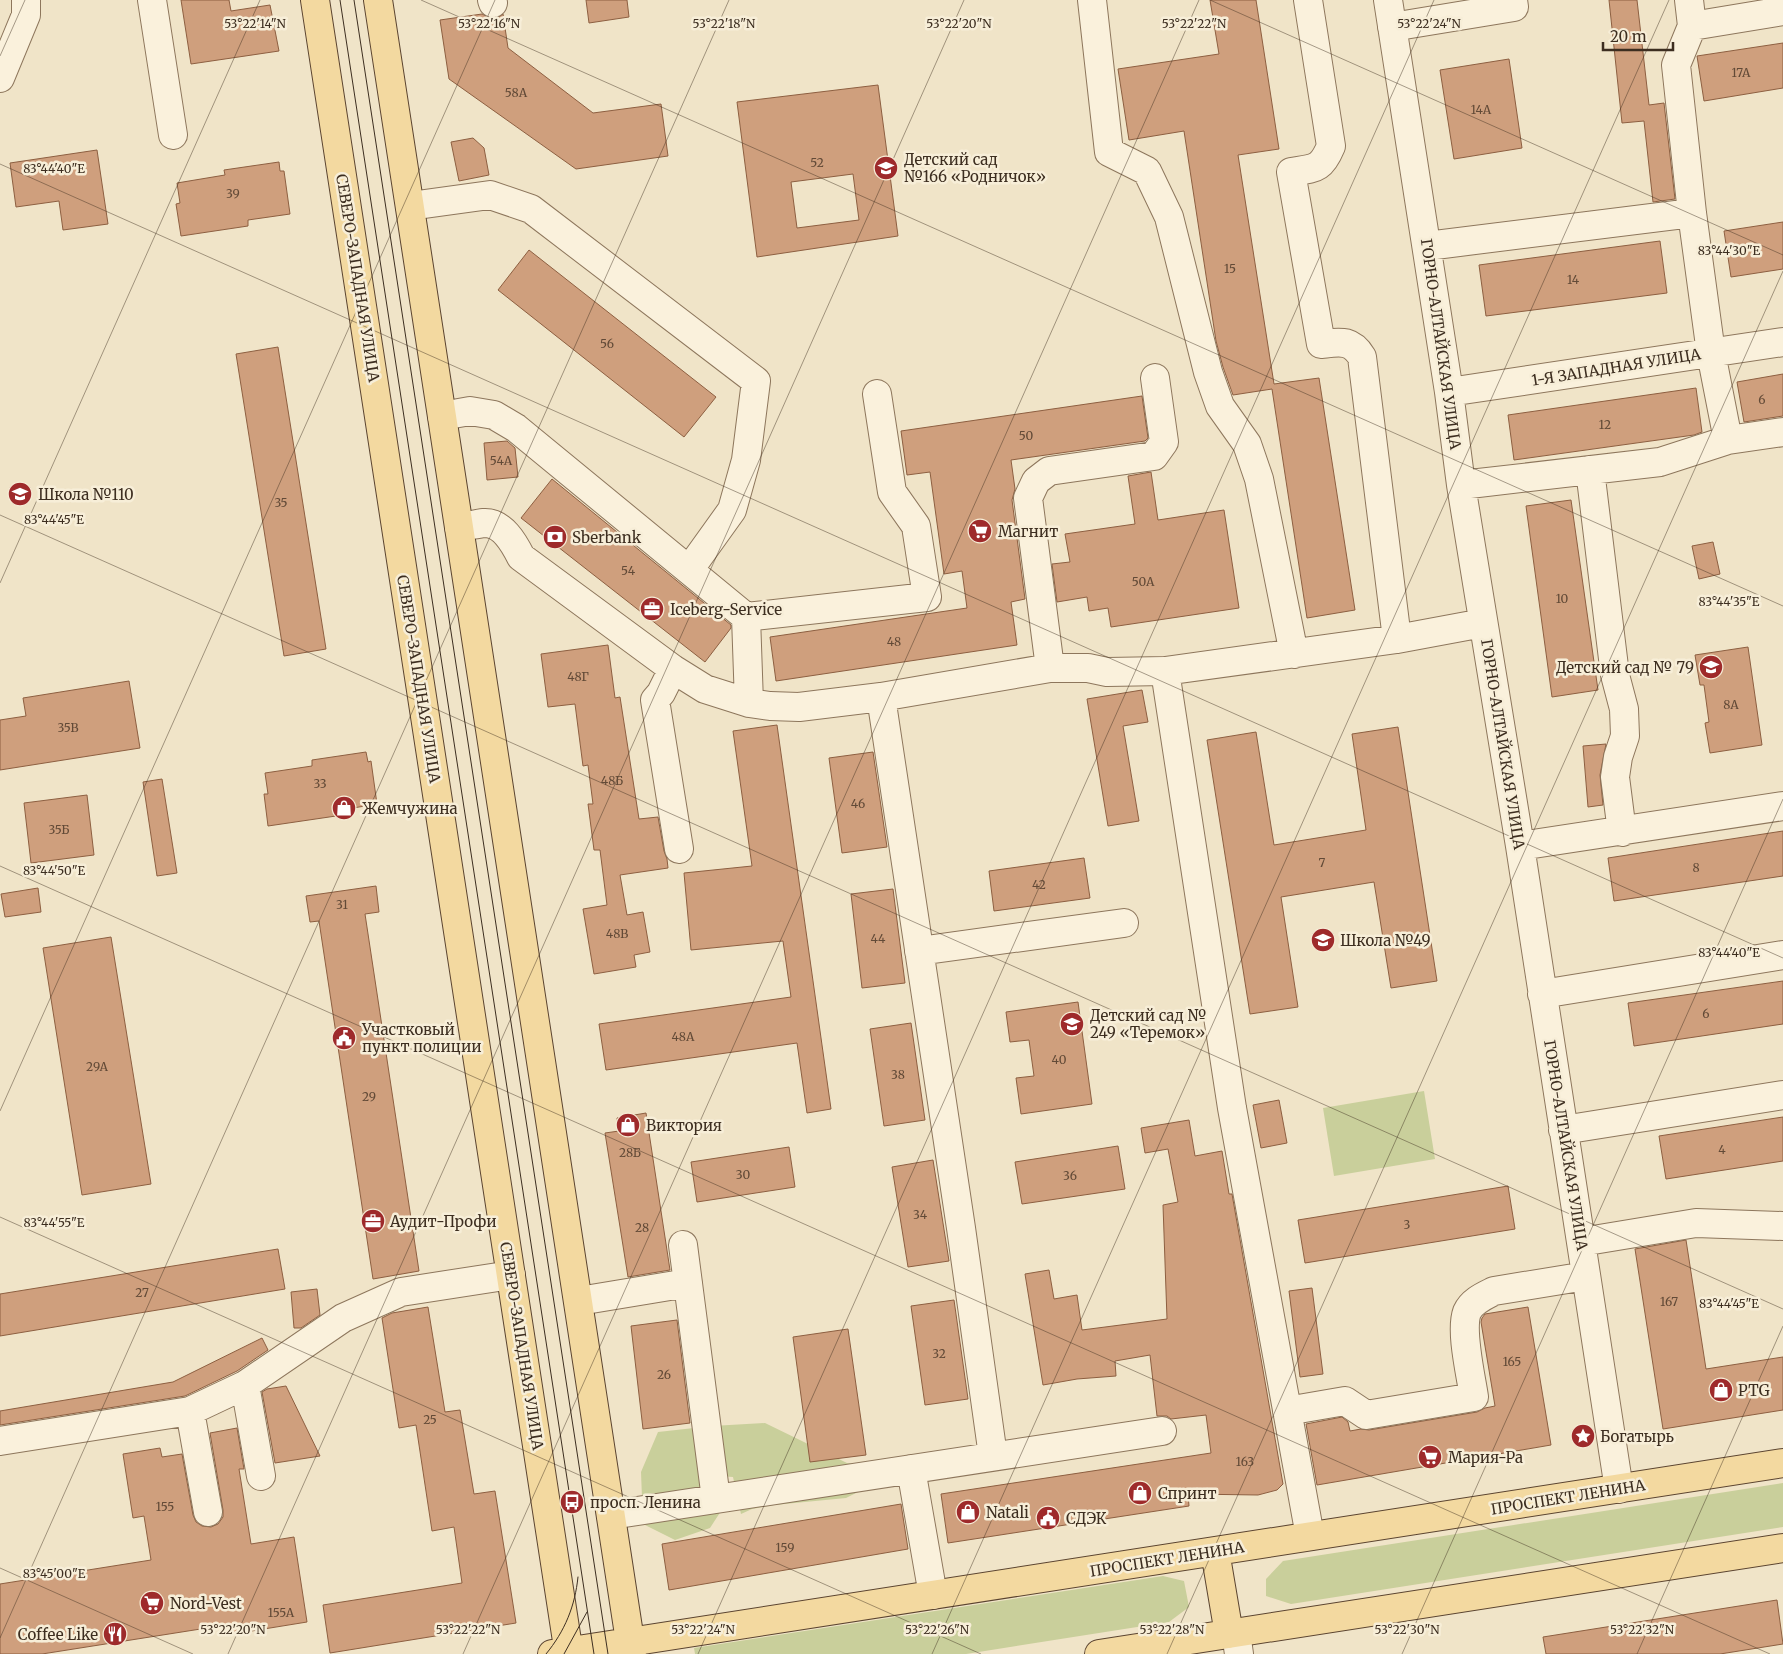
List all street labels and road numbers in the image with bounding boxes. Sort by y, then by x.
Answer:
street label: СЕВЕРО-ЗАПАДНАЯ УЛИЦА [332,173,384,384]
street label: ГОРНО-АЛТАЙСКАЯ УЛИЦА [1417,237,1466,451]
street label: 1-Я ЗАПАДНАЯ УЛИЦА [1530,344,1702,390]
street label: СЕВЕРО-ЗАПАДНАЯ УЛИЦА [393,574,445,785]
street label: ГОРНО-АЛТАЙСКАЯ УЛИЦА [1477,637,1530,851]
street label: ГОРНО-АЛТАЙСКАЯ УЛИЦА [1540,1038,1593,1252]
street label: СЕВЕРО-ЗАПАДНАЯ УЛИЦА [496,1241,548,1452]
street label: ПРОСПЕКТ ЛЕНИНА [1489,1475,1647,1519]
street label: ПРОСПЕКТ ЛЕНИНА [1088,1537,1246,1581]

